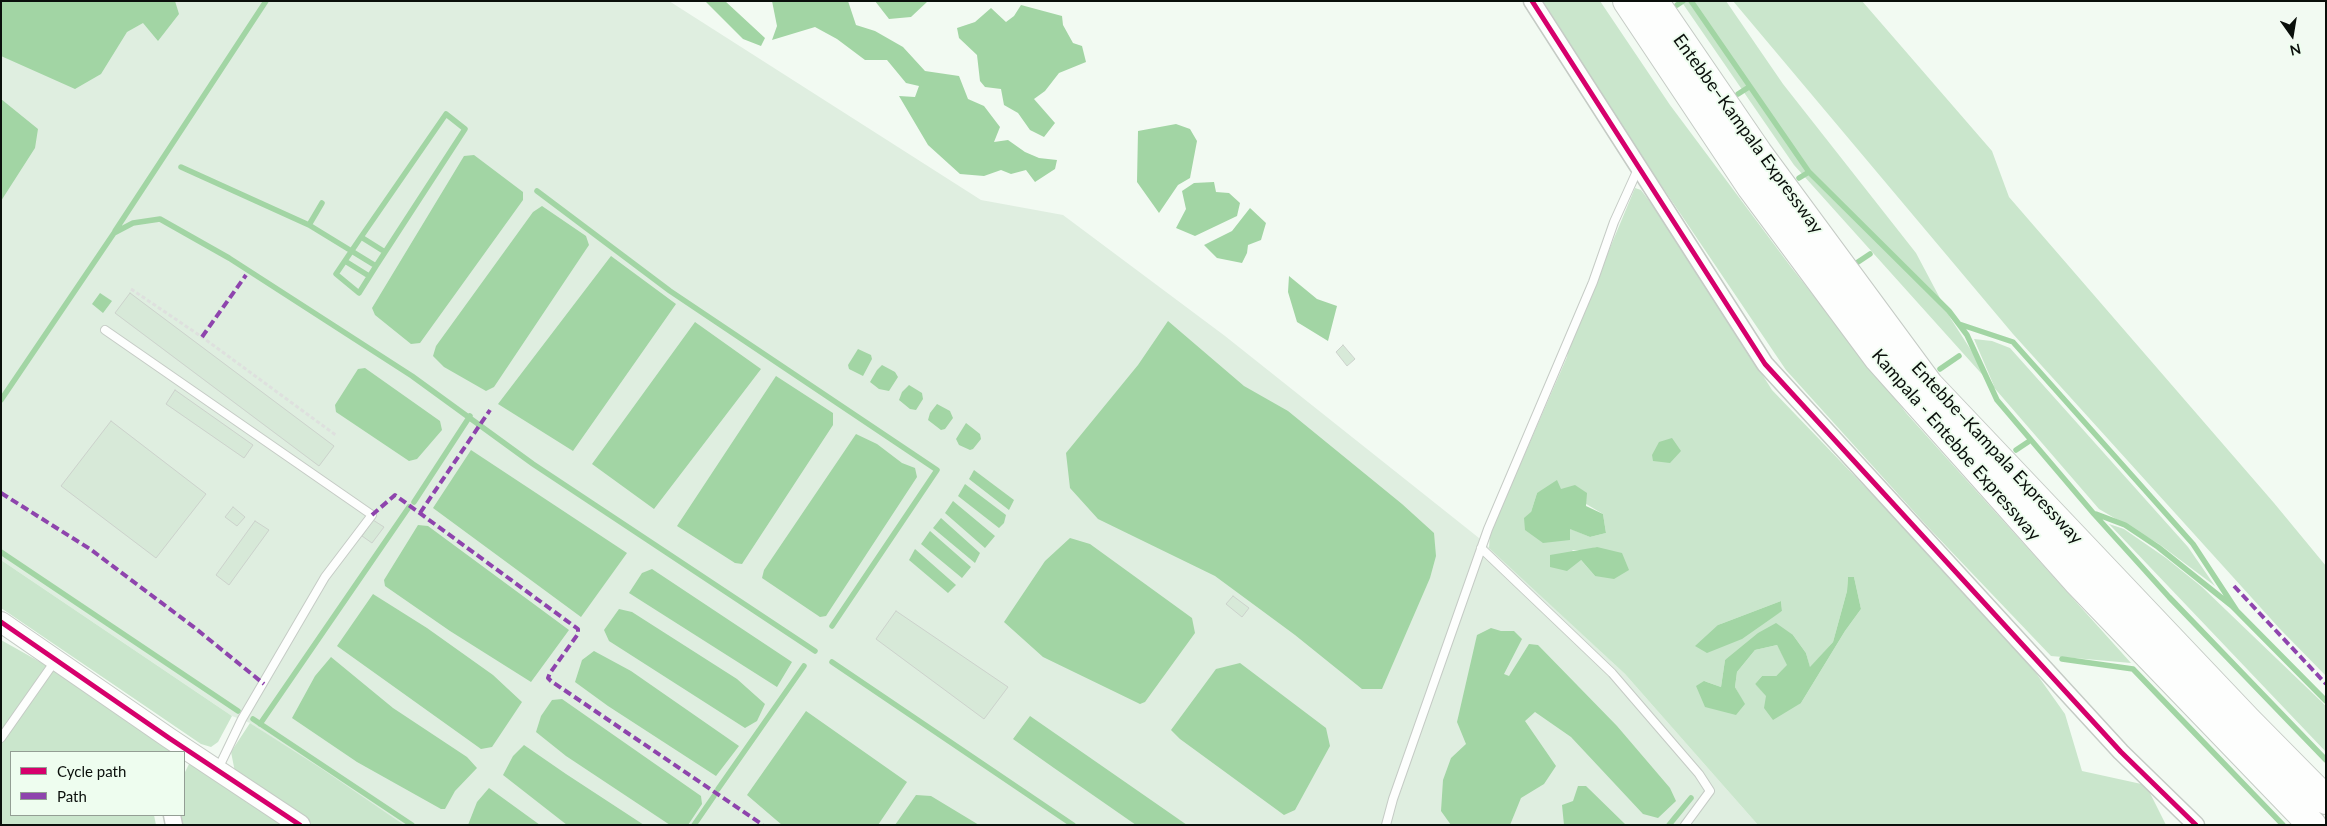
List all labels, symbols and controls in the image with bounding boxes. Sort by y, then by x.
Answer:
north arrow [2267,10,2317,60]
street label: Entebbe–Kampala Expressway [1668,30,1828,238]
text: N [2288,41,2303,60]
street label: Kampala - Entebbe Expressway [1867,345,2045,545]
street label: Entebbe–Kampala Expressway [1907,357,2087,549]
legend [10,751,185,816]
text: Cycle path [57,762,126,780]
text: Path [57,787,87,805]

